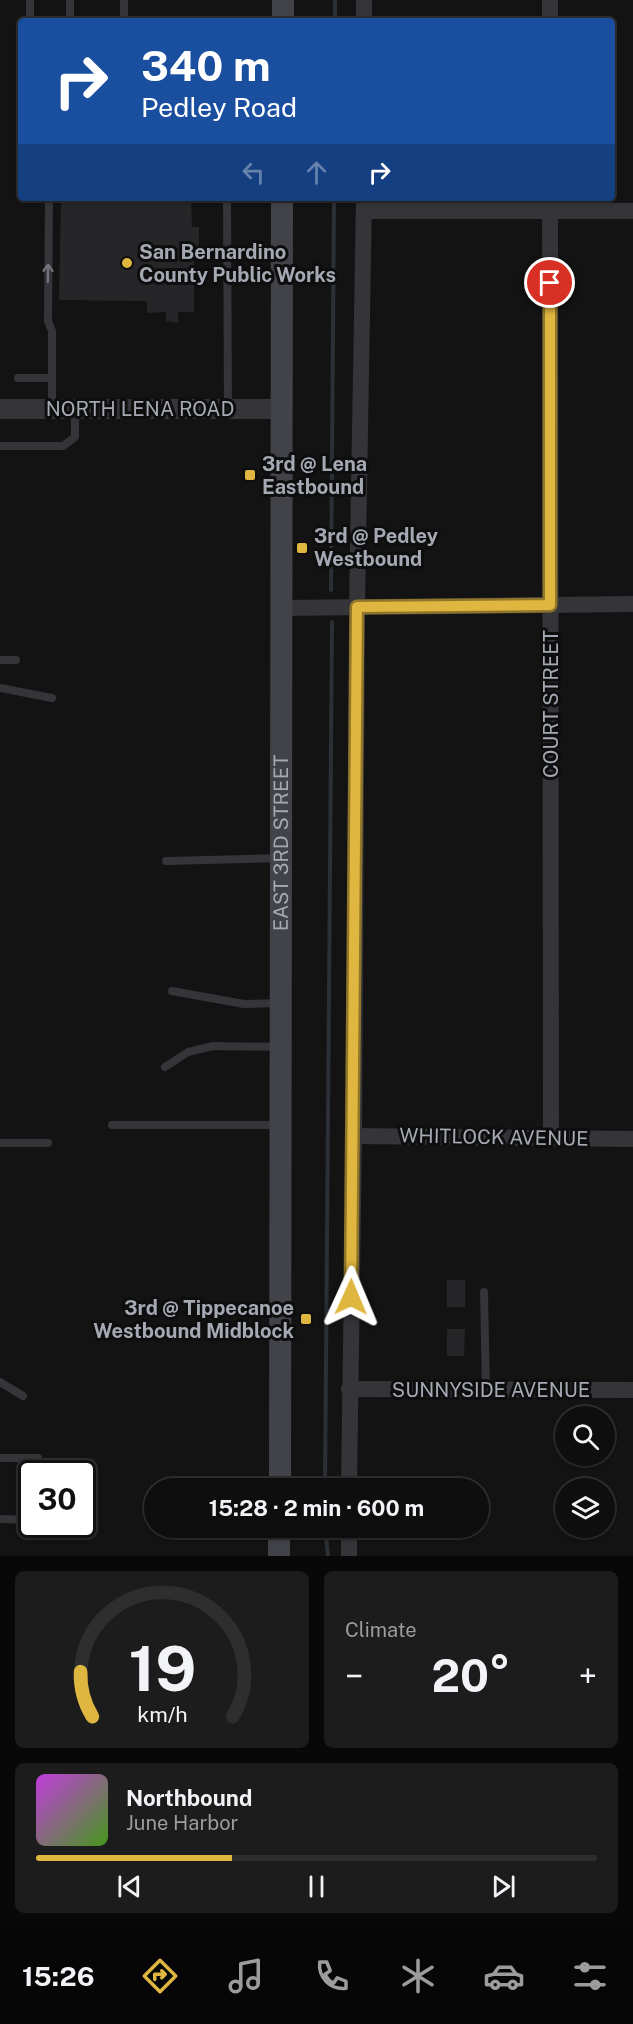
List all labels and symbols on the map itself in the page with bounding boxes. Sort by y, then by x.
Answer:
place label: San Bernardino County Public Works [139,240,336,287]
marker: San Bernardino County Public Works [120,256,134,270]
pin [524,257,575,308]
one-way arrow [42,263,54,283]
street label: NORTH LENA ROAD [46,397,234,421]
place label: 3rd @ Lena Eastbound [262,452,367,499]
marker: 3rd @ Lena Eastbound [243,468,257,482]
place label: 3rd @ Pedley Westbound [314,524,438,571]
marker: 3rd @ Pedley Westbound [295,541,309,555]
street label: COURT STREET [539,630,563,778]
street label: EAST 3RD STREET [269,755,293,931]
street label: WHITLOCK AVENUE [399,1123,589,1151]
position arrow [319,1265,383,1329]
place label: 3rd @ Tippecanoe Westbound Midblock [93,1296,294,1343]
marker: 3rd @ Tippecanoe Westbound Midblock [299,1312,313,1326]
street label: SUNNYSIDE AVENUE [392,1378,590,1402]
speed limit sign: 30 [18,1460,96,1538]

